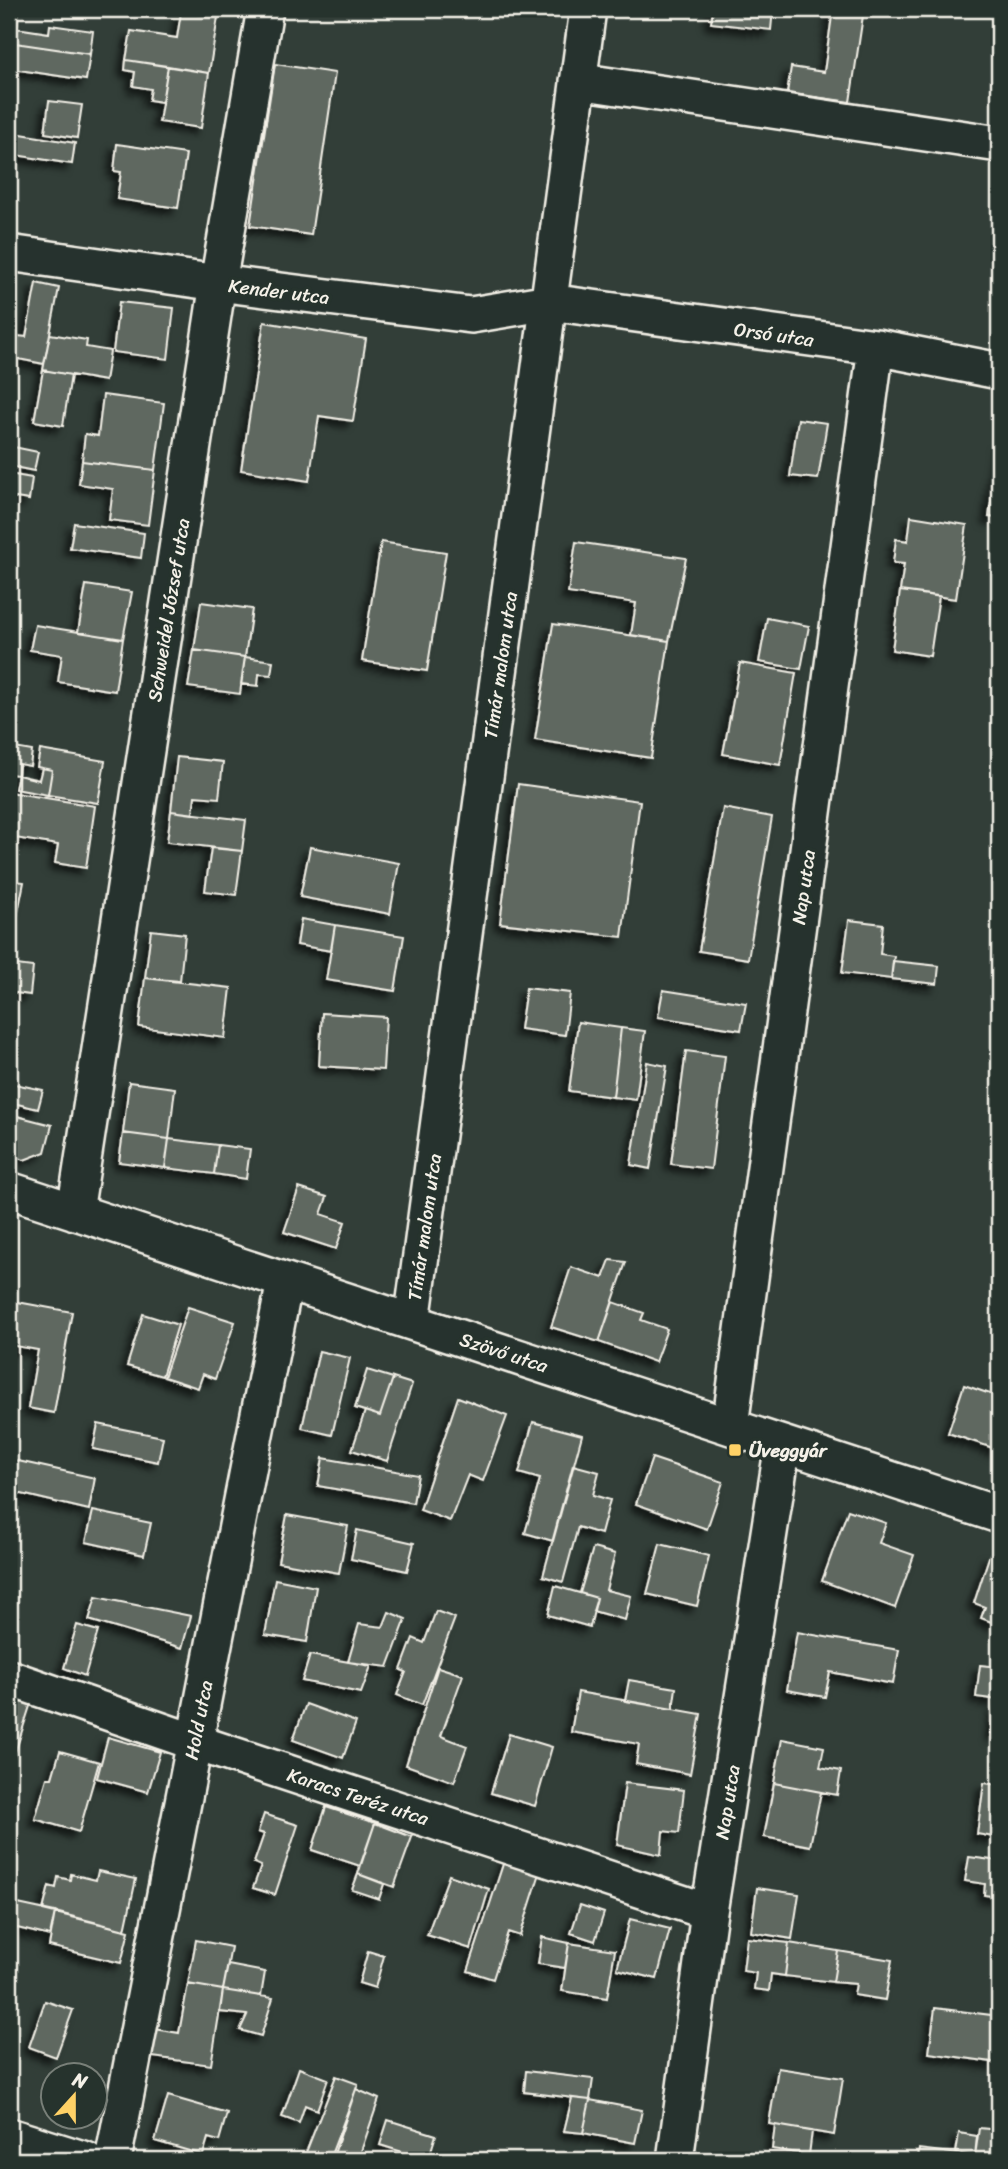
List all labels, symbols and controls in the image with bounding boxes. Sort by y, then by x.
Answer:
street label: Kender utca [227,269,332,314]
street label: Orsó utca [732,313,816,356]
street label: Schweidel József utca [138,516,199,704]
street label: Tímár malom utca [474,589,527,741]
street label: Nap utca [782,847,825,927]
street label: Tímár malom utca [398,1151,451,1303]
street label: Szövő utca [456,1323,553,1382]
place label: Üveggyár [749,1434,829,1467]
marker: Üveggyár [727,1442,743,1458]
street label: Hold utca [175,1677,222,1763]
street label: Karacs Teréz utca [283,1758,433,1835]
street label: Nap utca [705,1762,750,1842]
north arrow [38,2060,108,2130]
text: N [67,2062,93,2099]

